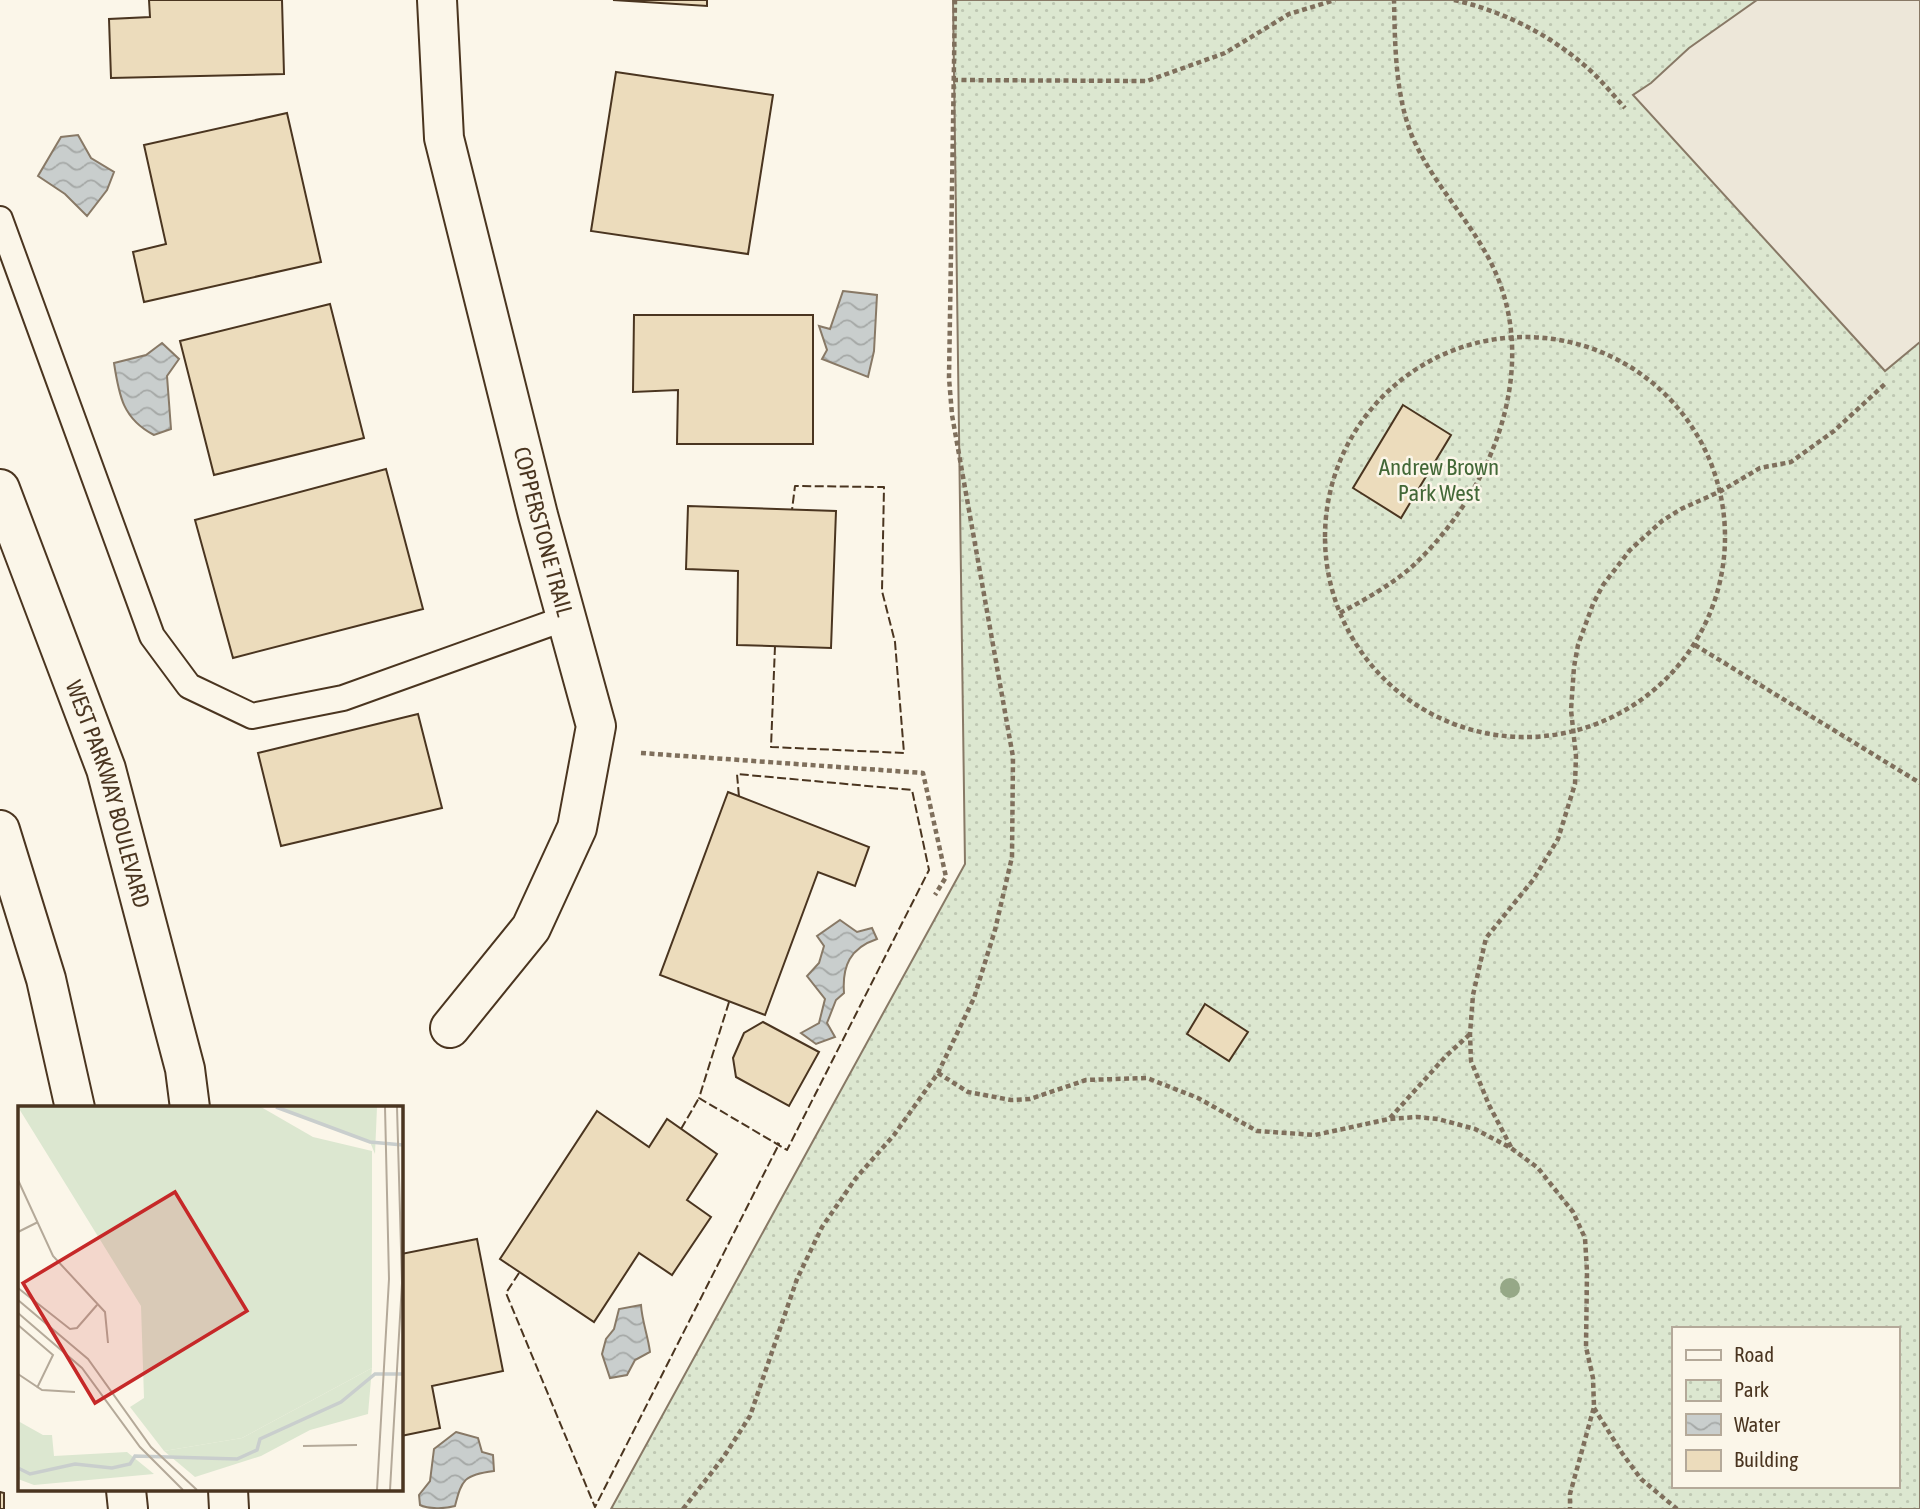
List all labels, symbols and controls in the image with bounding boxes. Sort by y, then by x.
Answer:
street label: COPPERSTONE TRAIL [508,444,578,619]
park label: Andrew Brown Park West [1379,454,1499,506]
street label: WEST PARKWAY BOULEVARD [61,677,155,911]
inset map [18,1106,402,1492]
legend [1672,1327,1899,1488]
text: Road [1734,1342,1774,1366]
text: Park [1734,1377,1769,1401]
text: Water [1734,1412,1781,1436]
text: Building [1734,1447,1798,1471]

